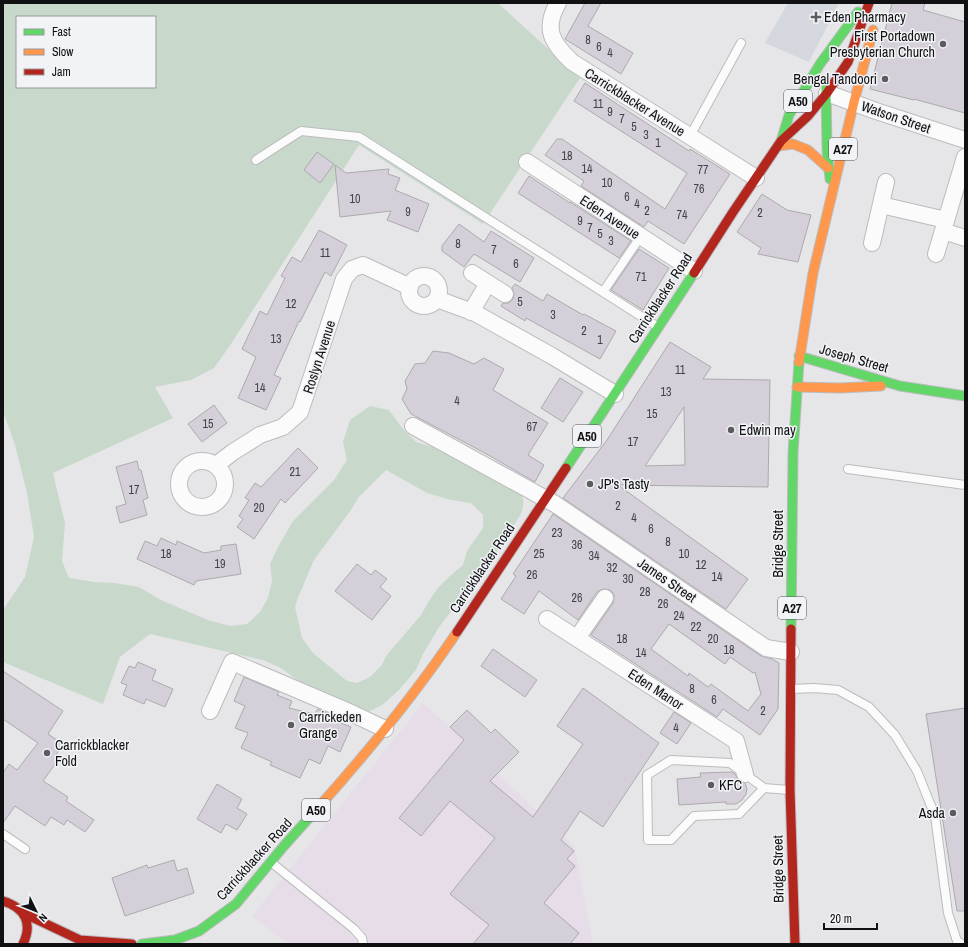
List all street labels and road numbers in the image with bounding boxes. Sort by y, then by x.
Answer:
street label: Carrickblacker Avenue [581,64,689,140]
road number: A50 [784,90,812,112]
street label: Watson Street [859,97,933,137]
road number: A27 [829,138,857,160]
street label: Eden Avenue [577,191,643,243]
street label: Carrickblacker Road [624,249,696,347]
street label: Roslyn Avenue [299,318,339,396]
street label: Joseph Street [817,340,891,376]
road number: A50 [573,425,601,447]
street label: Bridge Street [769,510,787,578]
street label: Carrickblacker Road [445,520,519,616]
street label: James Street [634,554,700,606]
road number: A27 [778,597,806,619]
street label: Eden Manor [625,664,687,714]
road number: A50 [302,799,330,821]
street label: Carrickblacker Road [212,814,296,904]
street label: Bridge Street [768,835,788,903]

